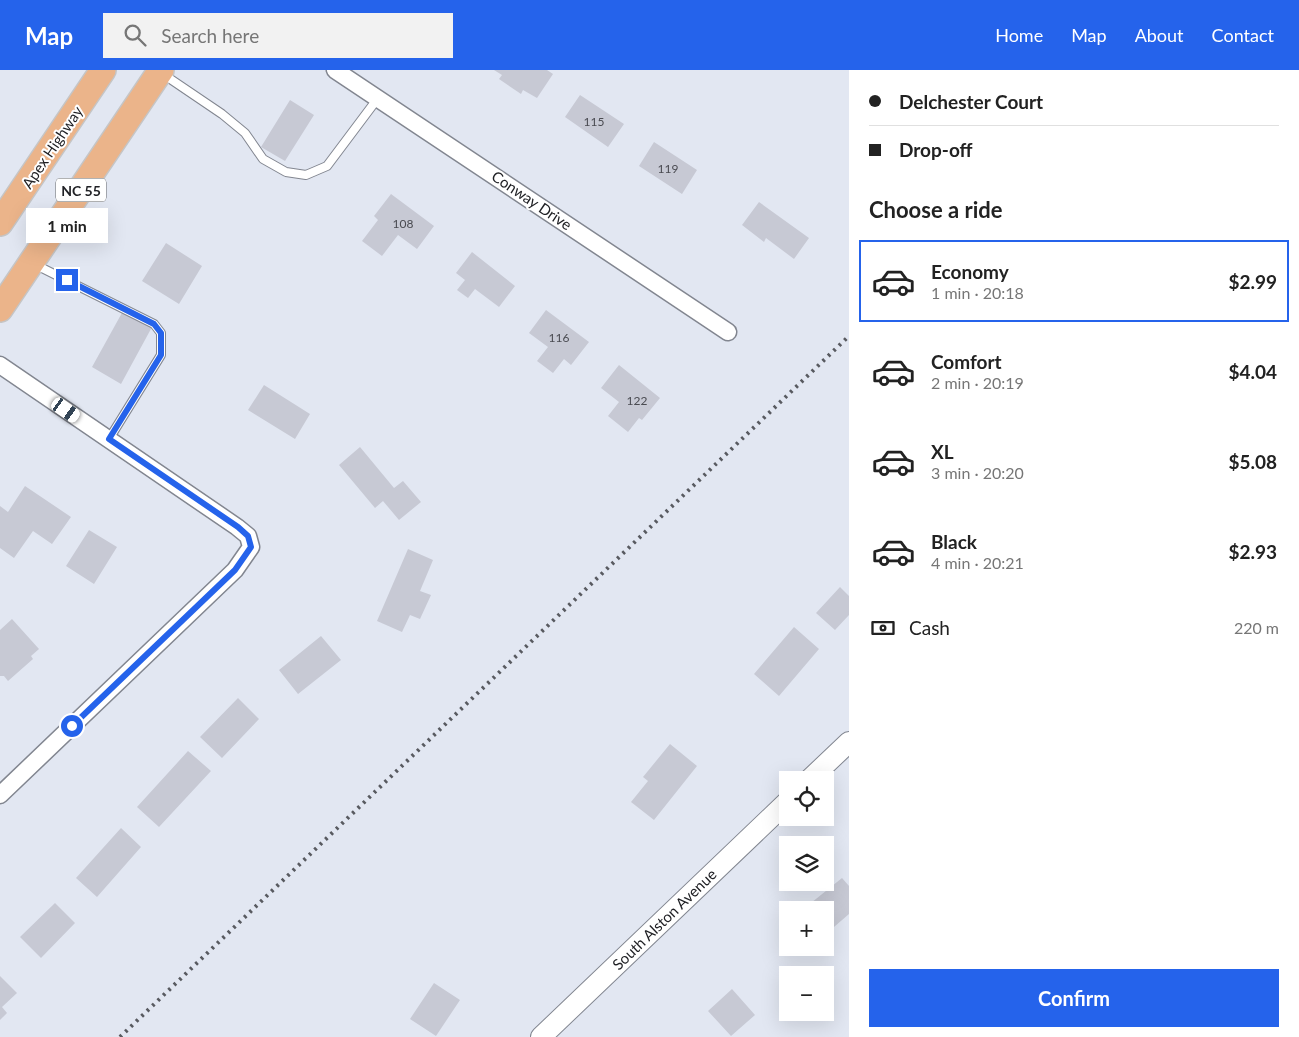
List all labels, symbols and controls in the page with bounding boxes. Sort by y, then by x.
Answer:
search box [103,13,453,58]
text: Map [25,21,73,50]
icon: search [121,21,149,49]
text: Search here [161,24,259,47]
text: Home [995,24,1043,46]
text: Map [1071,24,1107,46]
text: About [1135,24,1184,46]
text: Contact [1212,24,1274,46]
text: Delchester Court [899,90,1043,113]
street label: Apex Highway [18,102,86,192]
house number: 115 [584,114,604,129]
text: Drop-off [899,138,973,161]
house number: 119 [658,161,678,176]
street label: Conway Drive [489,167,575,233]
road number: NC 55 [56,178,106,202]
text: Choose a ride [869,196,1003,223]
callout: 1 min [26,208,108,242]
text: 1 min [47,216,87,235]
house number: 108 [393,216,413,231]
icon: car [871,259,916,304]
text: Economy [931,260,1009,283]
route end [56,269,78,291]
text: $2.99 [1228,270,1277,293]
text: 1 min · 20:18 [931,283,1024,302]
house number: 116 [549,330,569,345]
icon: car [871,349,916,394]
text: Comfort [931,350,1002,373]
text: $4.04 [1228,360,1277,383]
text: 2 min · 20:19 [931,373,1024,392]
house number: 122 [627,393,647,408]
car [49,395,82,425]
icon: car [871,439,916,484]
text: XL [931,440,954,463]
text: $5.08 [1228,450,1277,473]
text: 3 min · 20:20 [931,463,1024,482]
icon: car [871,529,916,574]
text: Black [931,530,977,553]
text: $2.93 [1228,540,1277,563]
text: 4 min · 20:21 [931,553,1024,572]
icon: cash [869,614,897,642]
text: Cash [909,616,950,639]
text: 220 m [1234,618,1279,637]
route start [61,715,83,737]
map controls [779,771,834,1021]
button: locate [779,771,834,826]
button: layers [779,836,834,891]
street label: South Alston Avenue [608,865,720,973]
button: + [779,901,834,956]
button: − [779,966,834,1021]
button: Confirm [869,969,1279,1027]

